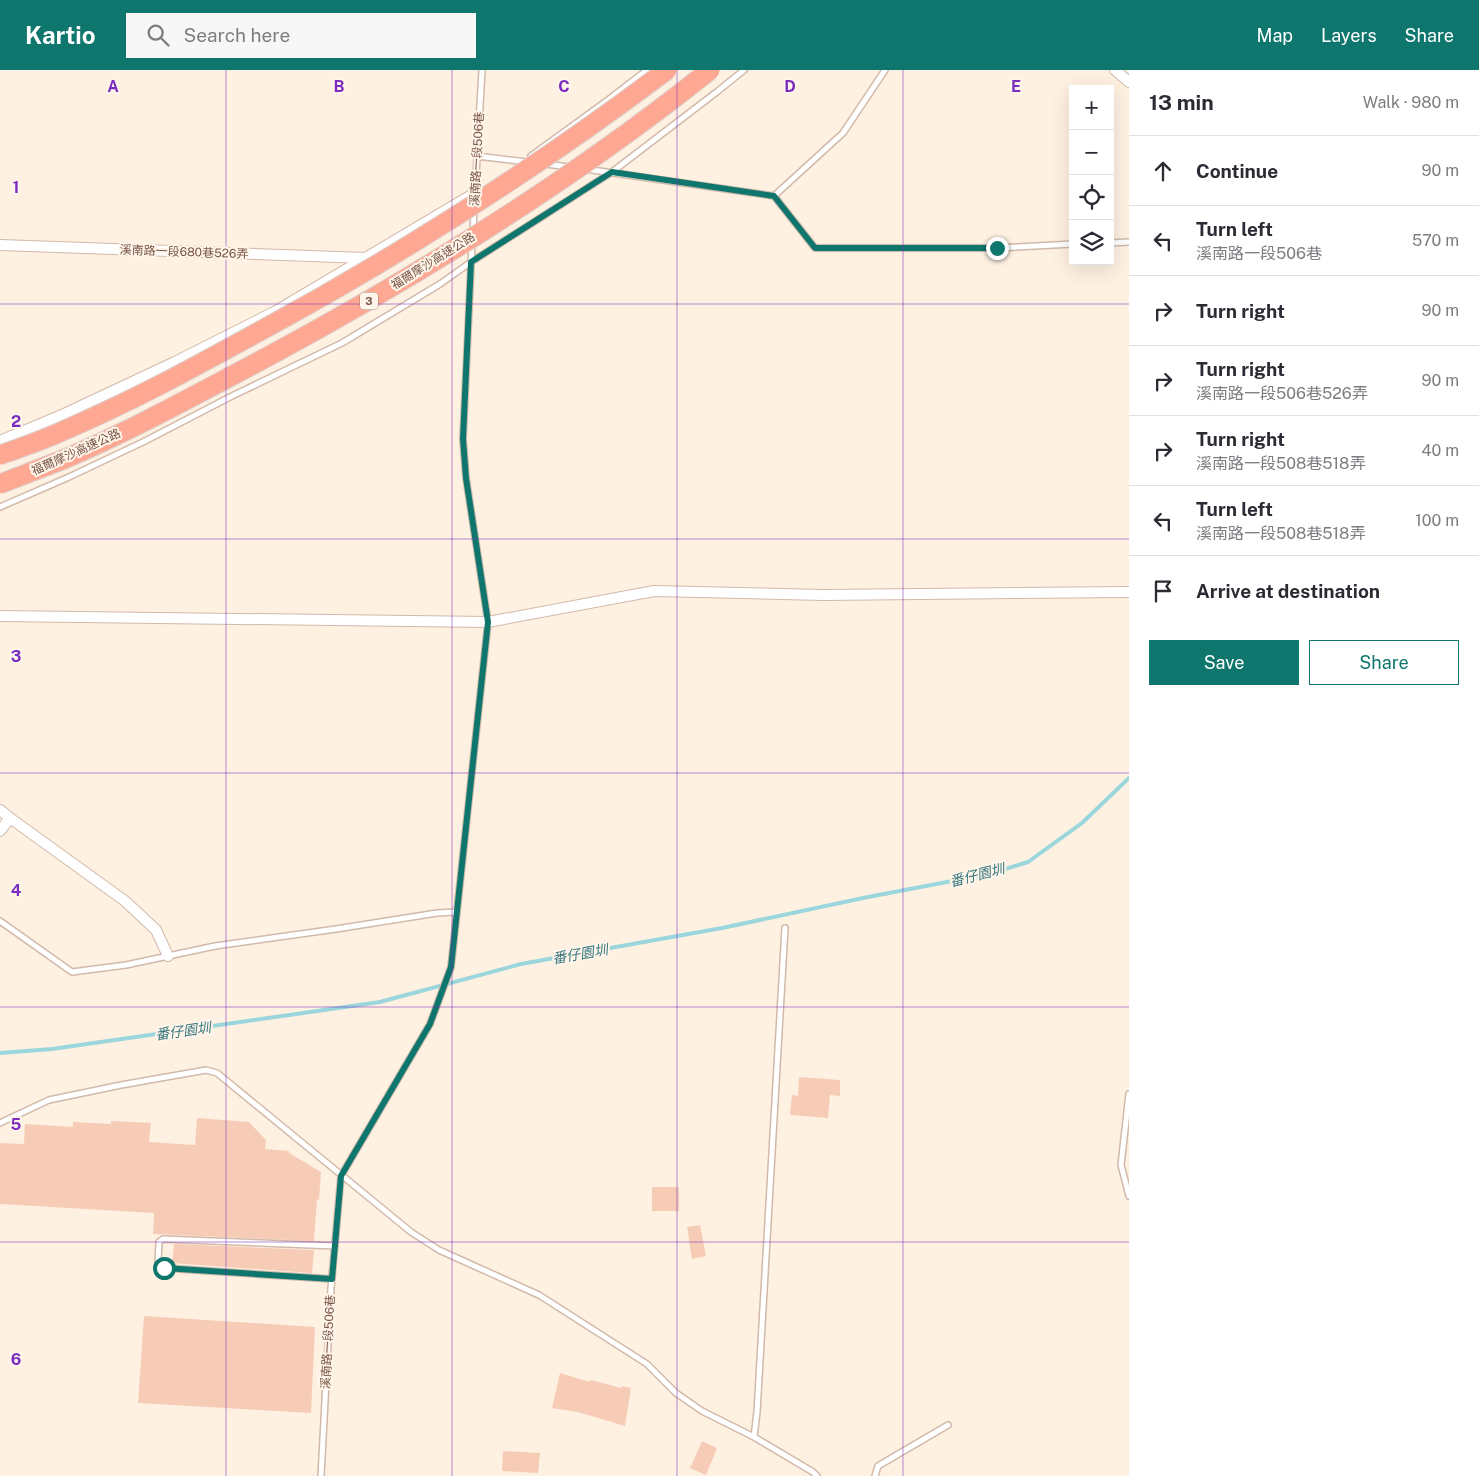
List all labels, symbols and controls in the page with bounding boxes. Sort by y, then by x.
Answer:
search box [126,13,476,58]
text: Kartio [25,21,96,49]
icon: search [144,21,172,49]
text: Search here [184,24,290,46]
text: Map [1257,25,1293,46]
text: Layers [1321,25,1377,46]
text: Share [1405,25,1454,46]
text: A [107,77,119,96]
text: B [334,77,345,96]
text: C [558,77,570,96]
text: D [784,77,796,96]
text: E [1011,77,1021,96]
map controls [1069,85,1114,265]
button: + [1069,85,1114,130]
text: 13 min [1149,90,1214,115]
text: Walk · 980 m [1363,93,1459,112]
street label: 溪南路一段506巷 [468,111,486,207]
button: − [1069,130,1114,175]
icon: ahead [1149,157,1177,185]
text: Continue [1196,160,1278,182]
text: 90 m [1422,161,1459,180]
button: locate [1069,175,1114,220]
text: 1 [13,178,19,197]
text: Turn left [1196,218,1273,240]
button: layers [1069,220,1114,265]
icon: left [1149,227,1177,255]
street label: 福爾摩沙高速公路 [389,230,477,292]
text: 570 m [1412,231,1459,250]
route end [986,237,1009,260]
street label: 溪南路一段680巷526弄 [119,243,249,261]
text: 溪南路一段506巷 [1196,244,1322,263]
road number: 3 [360,292,378,310]
icon: right [1149,297,1177,325]
text: Turn right [1196,300,1285,322]
text: 90 m [1422,301,1459,320]
text: Turn right [1196,358,1285,380]
icon: right [1149,367,1177,395]
text: 90 m [1422,371,1459,390]
text: 溪南路一段506巷526弄 [1196,384,1368,403]
text: 2 [11,412,21,431]
street label: 福爾摩沙高速公路 [29,426,123,478]
text: Turn right [1196,428,1285,450]
icon: right [1149,437,1177,465]
text: 40 m [1421,441,1459,460]
text: 溪南路一段508巷518弄 [1196,454,1365,473]
text: Turn left [1196,498,1273,520]
icon: left [1149,507,1177,535]
text: 100 m [1415,511,1459,530]
text: 溪南路一段508巷518弄 [1196,524,1365,543]
icon: arrive [1149,577,1177,605]
text: Arrive at destination [1196,580,1380,602]
button: Save [1149,640,1299,685]
button: Share [1309,640,1459,685]
text: 3 [11,647,21,666]
water label: 番仔園圳 [948,860,1008,890]
text: 4 [11,881,22,900]
water label: 番仔園圳 [551,941,611,967]
water label: 番仔園圳 [154,1019,214,1043]
text: 5 [11,1115,22,1134]
route start [153,1257,176,1280]
street label: 溪南路一段506巷 [319,1294,337,1390]
text: 6 [11,1350,21,1369]

